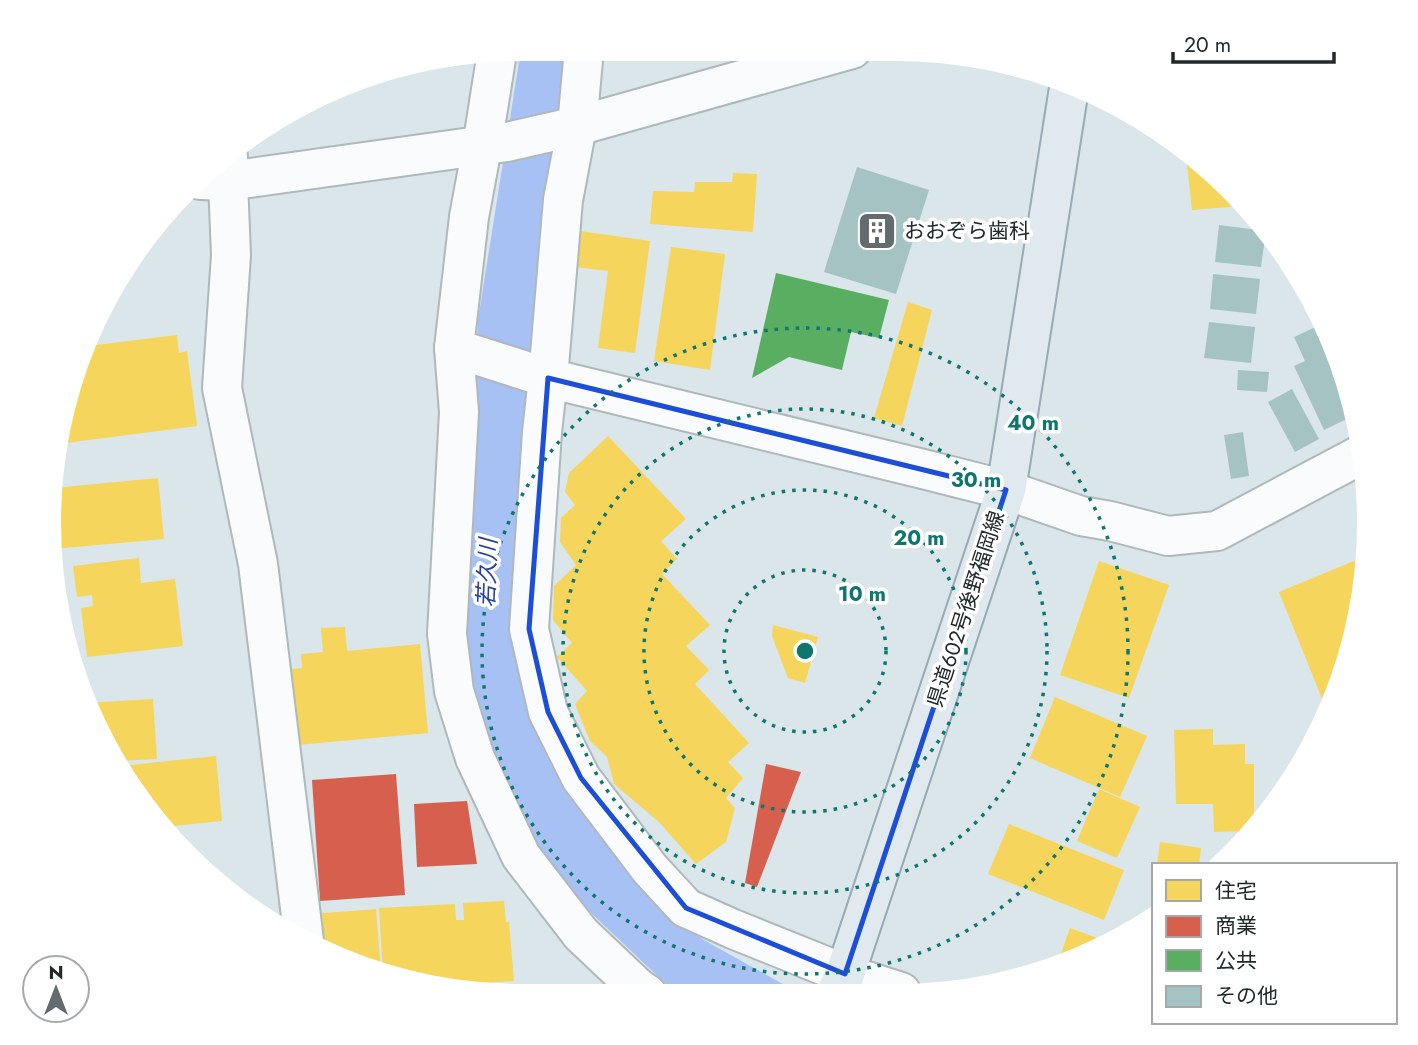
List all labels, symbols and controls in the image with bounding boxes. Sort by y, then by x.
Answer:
scale bar [1173,21,1334,65]
text: 20 m [1184,30,1231,60]
building icon: おおぞら歯科 [856,210,898,252]
place label: おおぞら歯科 [904,216,1030,246]
text: 40 m [1007,408,1059,438]
text: 30 m [951,465,1001,495]
street label: 県道602号後野福岡線 [920,507,1012,711]
text: 20 m [893,523,945,553]
water label: 若久川 [469,535,505,608]
text: 10 m [838,579,886,609]
centre of rings [793,639,817,663]
legend [1152,863,1397,1024]
text: 住宅 [1215,876,1257,906]
text: 商業 [1215,911,1257,941]
text: 公共 [1215,946,1257,976]
north arrow [21,954,91,1024]
text: N [48,959,64,986]
text: その他 [1215,981,1278,1011]

